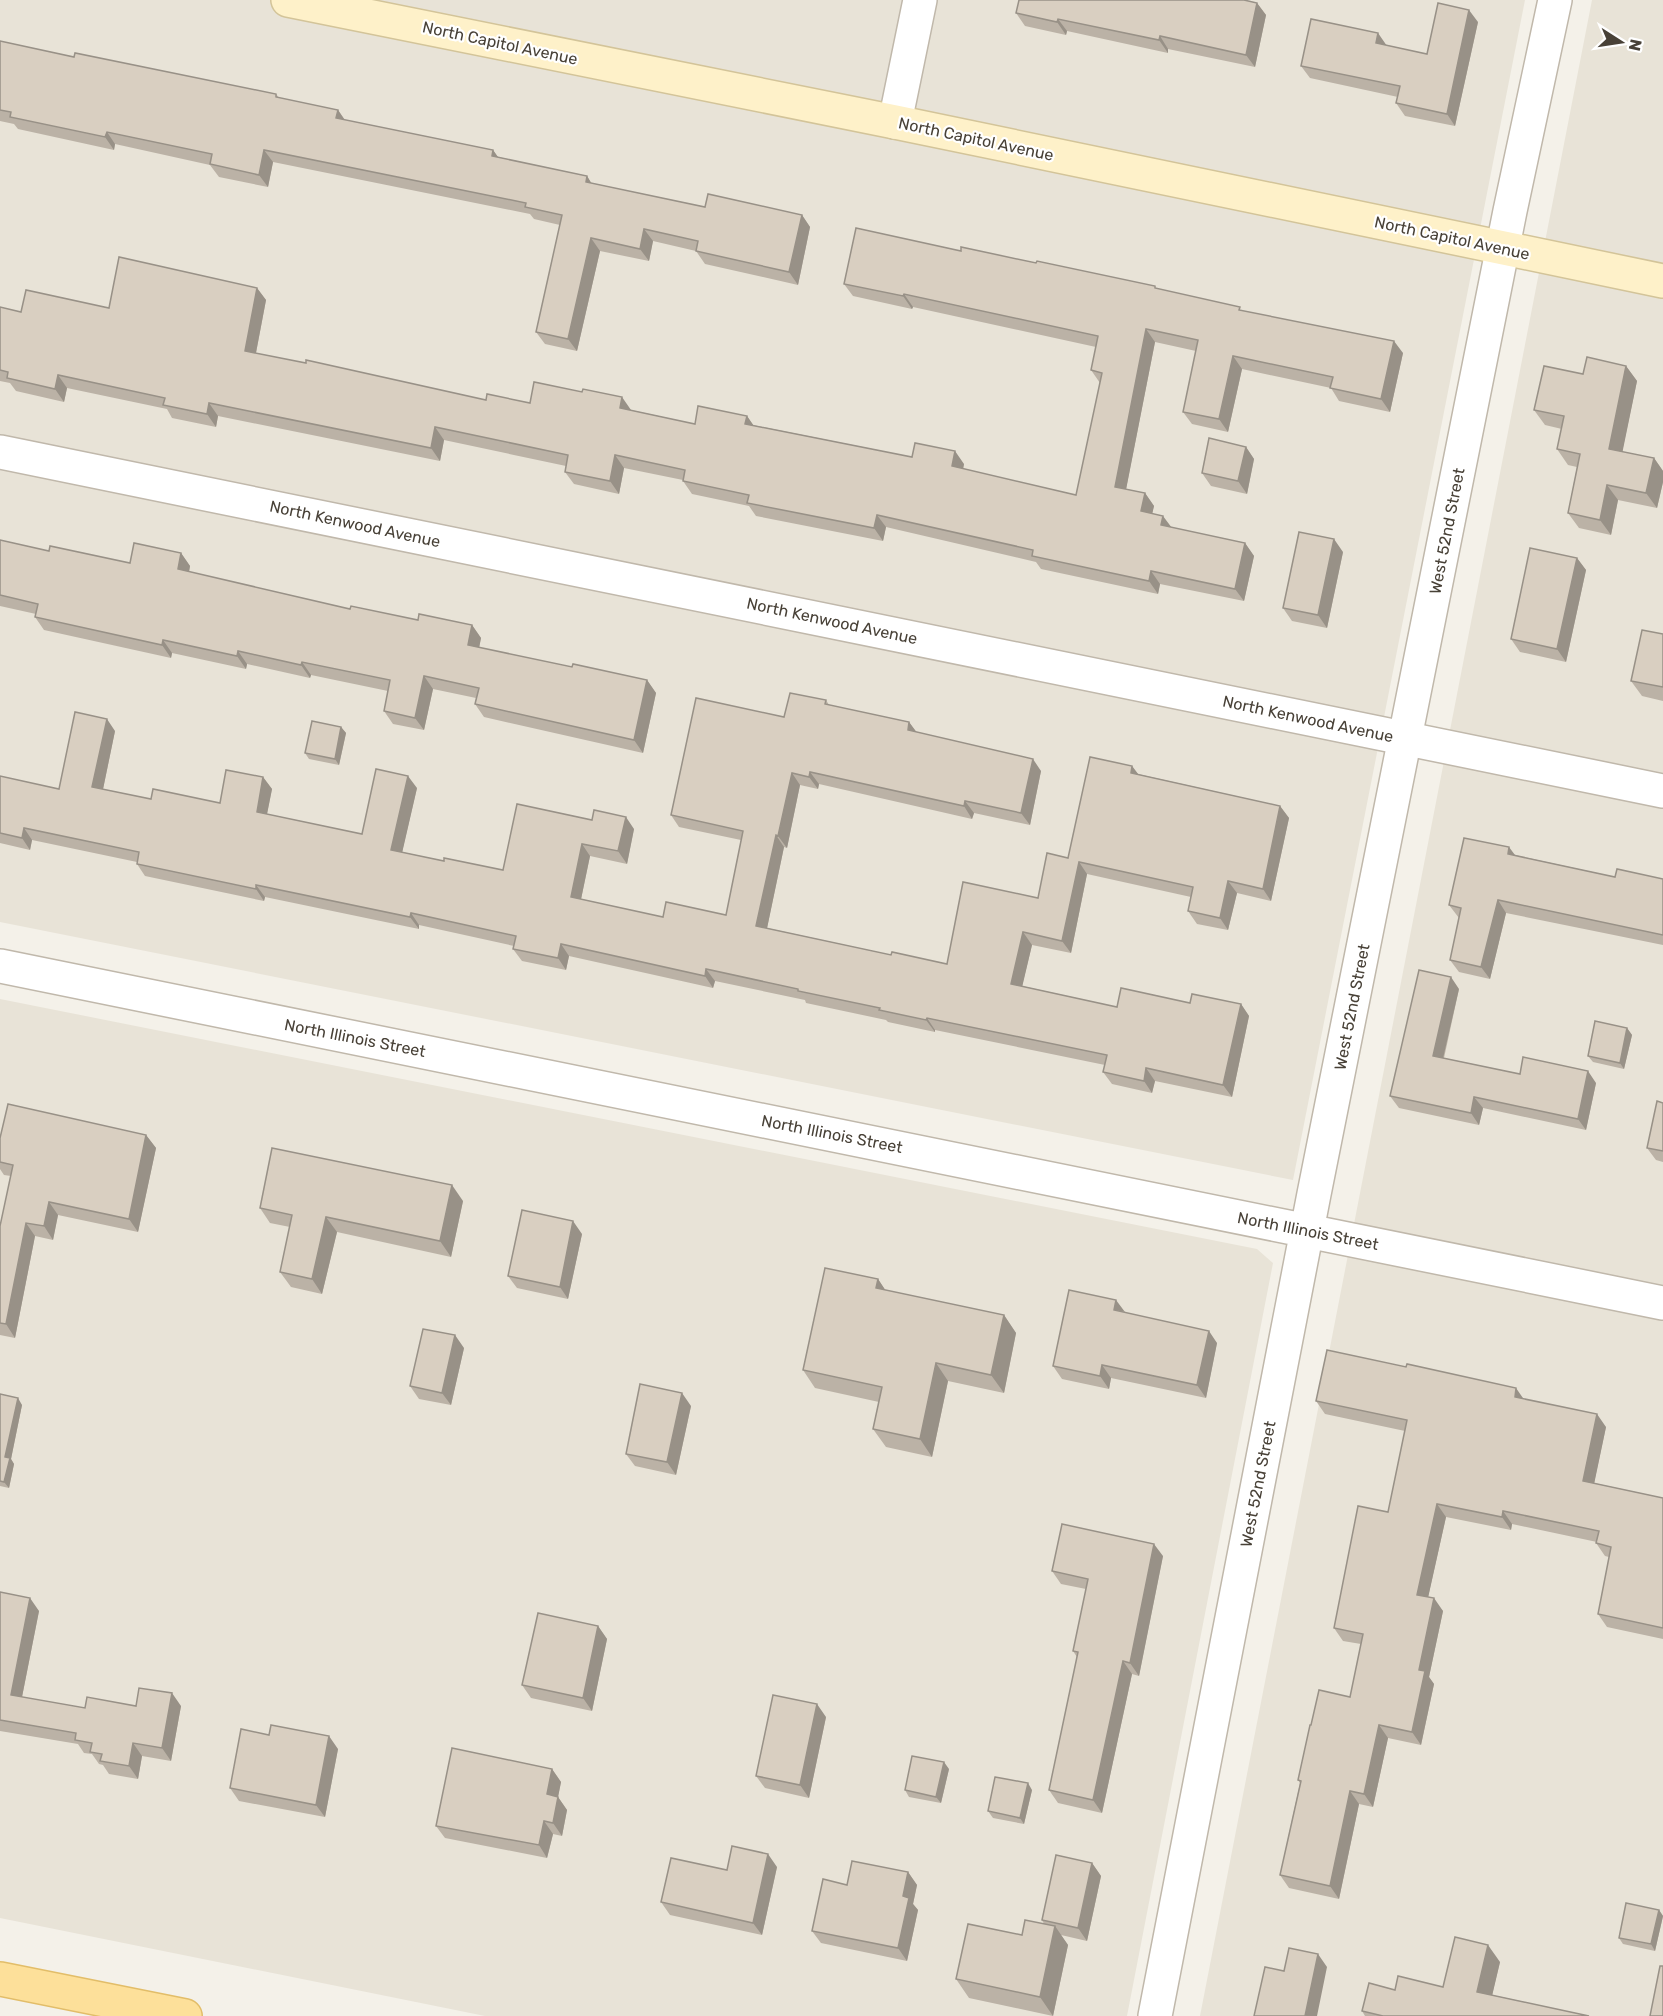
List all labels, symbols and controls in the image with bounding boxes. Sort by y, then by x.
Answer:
north arrow [1591,12,1651,72]
street label: North Capitol Avenue [421,17,579,69]
text: N [1625,37,1646,53]
street label: North Capitol Avenue [897,113,1055,165]
street label: North Capitol Avenue [1373,212,1531,264]
street label: West 52nd Street [1425,466,1469,596]
street label: North Kenwood Avenue [268,497,442,551]
street label: North Kenwood Avenue [745,594,919,648]
street label: North Kenwood Avenue [1221,692,1395,746]
street label: West 52nd Street [1330,942,1374,1072]
street label: North Illinois Street [283,1015,427,1061]
street label: North Illinois Street [760,1111,904,1157]
street label: North Illinois Street [1236,1208,1380,1254]
street label: West 52nd Street [1236,1419,1280,1549]

